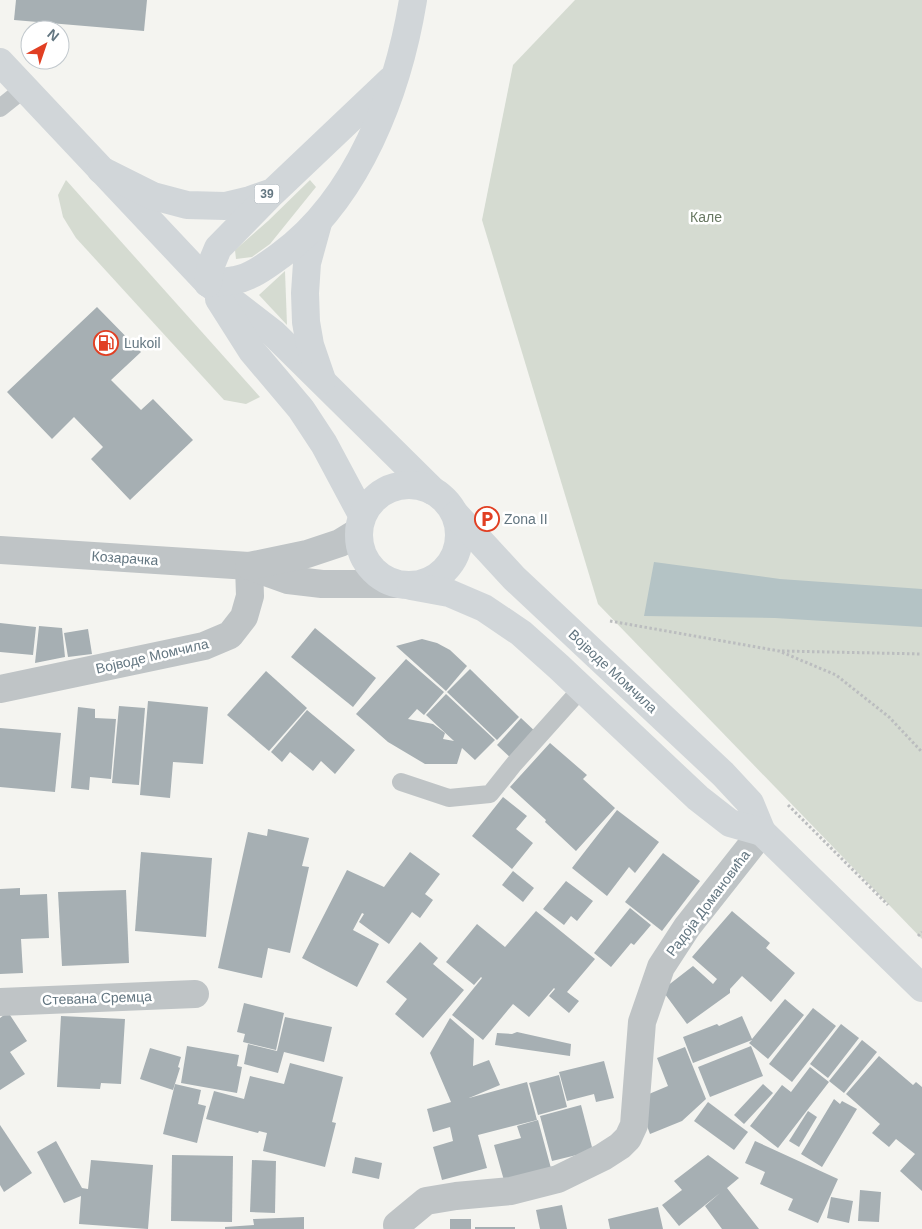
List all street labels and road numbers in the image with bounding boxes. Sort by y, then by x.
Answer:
road number: 39 [254,184,280,203]
street label: Козарачка [91,548,159,568]
street label: Војводе Момчила [565,626,661,716]
street label: Војводе Момчила [94,635,210,677]
street label: Радоја Домановића [663,847,753,959]
street label: Стевана Сремца [42,988,152,1008]

